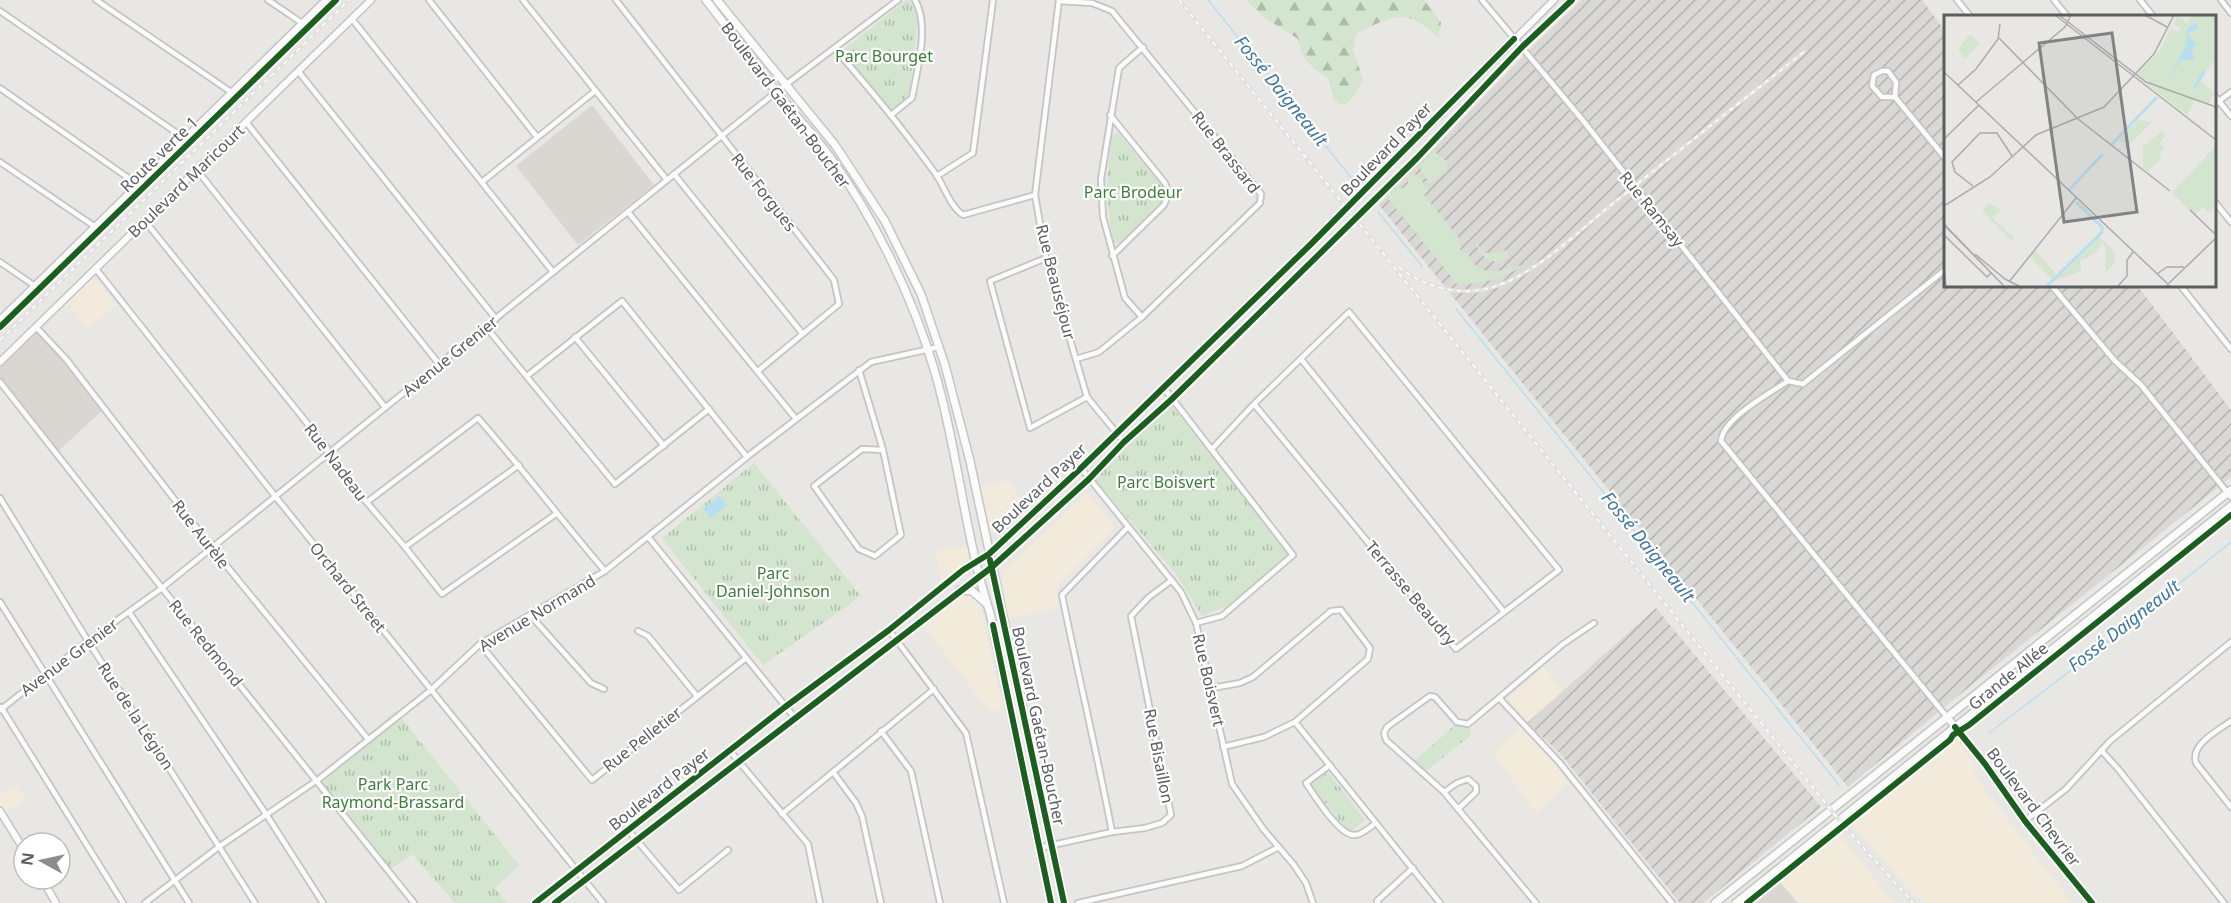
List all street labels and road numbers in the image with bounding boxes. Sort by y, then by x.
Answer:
street label: Boulevard Gaétan-Boucher [716,17,856,193]
street label: Boulevard Payer [1335,97,1437,201]
street label: Rue Brassard [1187,106,1265,198]
street label: Route verte 1 [115,111,203,197]
street label: Boulevard Maricourt [123,119,249,242]
street label: Rue Forgues [726,148,802,236]
street label: Rue Ramsay [1615,166,1690,252]
street label: Rue Beauséjour [1031,222,1081,342]
street label: Avenue Grenier [398,310,503,401]
street label: Rue Nadeau [300,419,372,505]
street label: Boulevard Payer [987,438,1092,538]
street label: Rue Aurèle [167,495,235,573]
street label: Terrasse Beaudry [1361,536,1462,651]
street label: Orchard Street [305,537,391,637]
street label: Avenue Normand [475,569,599,657]
street label: Rue Redmond [164,595,248,691]
street label: Avenue Grenier [16,613,123,701]
street label: Boulevard Gaétan-Boucher [1007,625,1071,828]
street label: Rue Boisvert [1188,632,1230,729]
street label: Grande Allée [1964,637,2052,715]
street label: Rue de la Légion [93,658,179,774]
street label: Rue Pelletier [598,701,686,777]
street label: Rue Bisaillon [1139,707,1179,805]
street label: Boulevard Payer [604,742,714,835]
street label: Boulevard Chevrier [1982,743,2086,871]

